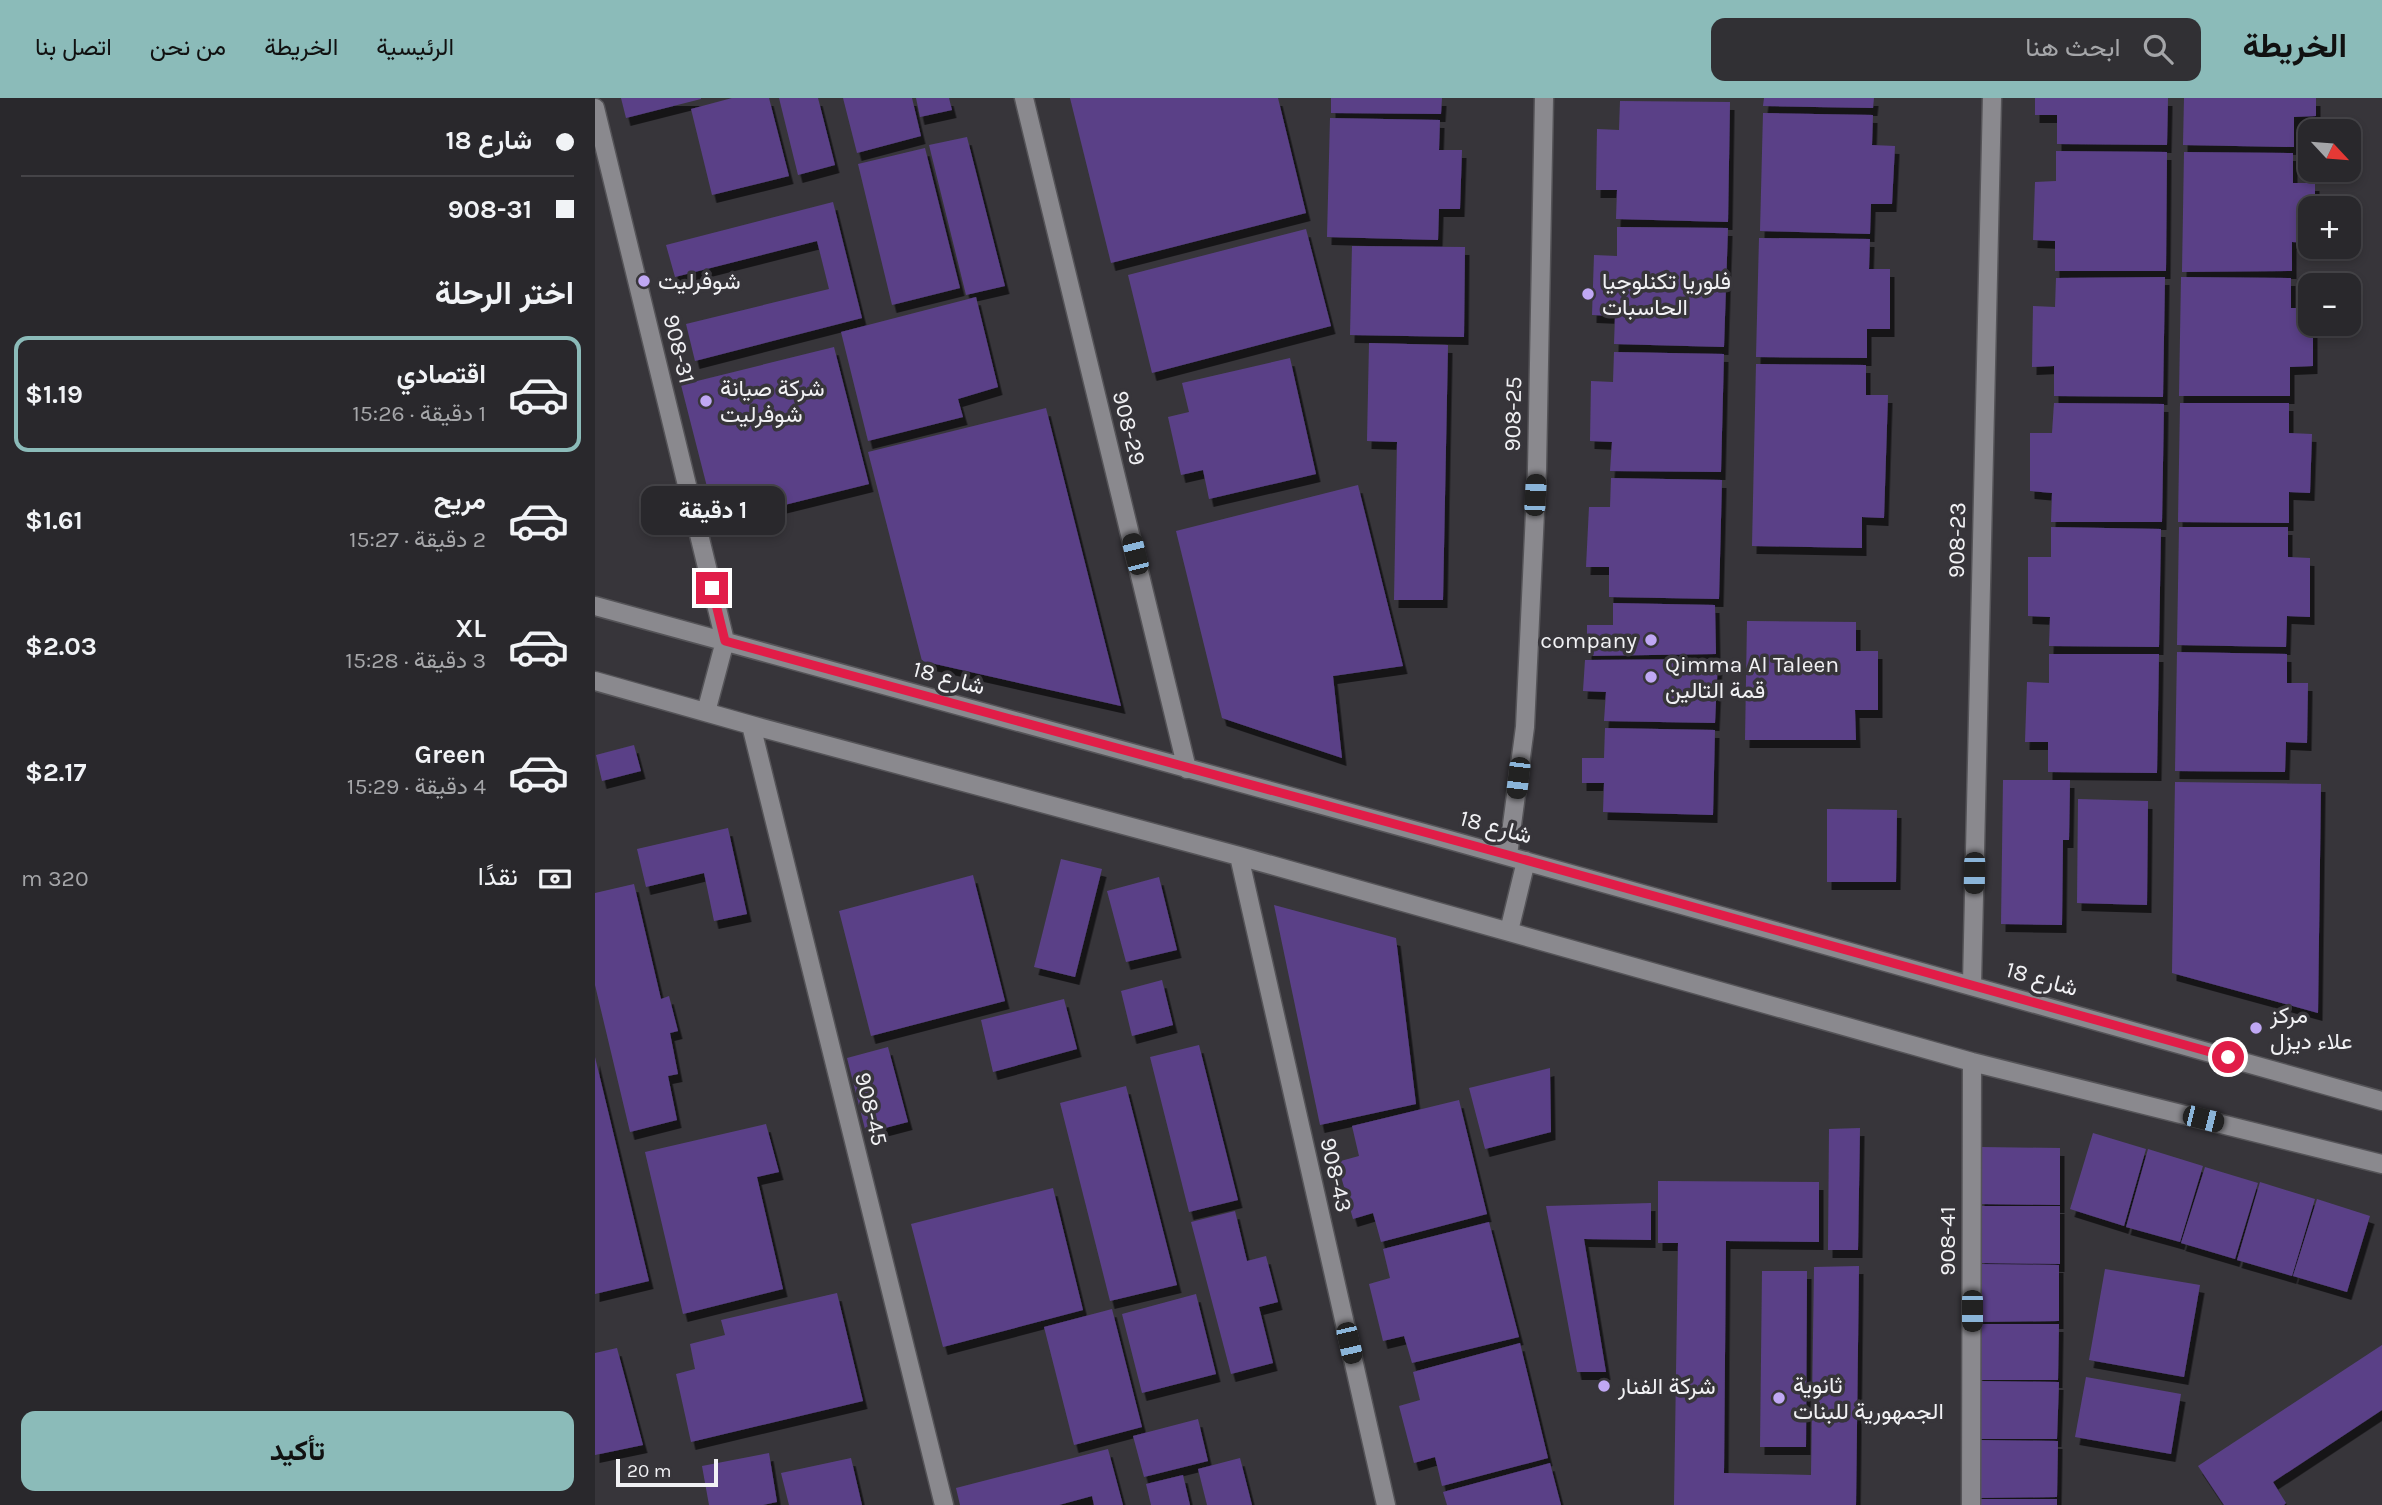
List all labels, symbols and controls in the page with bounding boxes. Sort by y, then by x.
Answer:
search box [1711,18,2201,81]
text: الخريطة [2243,27,2347,65]
icon: search [2139,30,2177,68]
text: ابحث هنا [2025,32,2121,63]
text: اتصل بنا [35,33,112,61]
text: من نحن [150,33,226,61]
text: الخريطة [264,33,338,61]
text: الرئيسية [376,33,454,61]
north arrow [2298,119,2361,182]
map controls [2298,119,2361,336]
text: شارع 18 [445,125,532,156]
text: 908-31 [448,194,532,225]
button: + [2298,196,2361,259]
place label: شوفرليت [658,268,741,296]
place label: فلوريا تكنلوجيا الحاسبات [1602,268,1731,321]
marker: شوفرليت [636,273,652,289]
button: − [2298,273,2361,336]
text: اختر الرحلة [435,275,574,312]
marker: فلوريا تكنلوجيا الحاسبات [1580,286,1596,302]
street label: 908-31 [657,312,701,386]
text: اقتصادي [397,359,486,390]
icon: car [507,363,570,426]
place label: شركة صيانة شوفرليت [720,375,825,429]
street label: 908-25 [1499,376,1527,452]
text: $1.19 [25,379,83,410]
street label: 908-29 [1107,388,1151,468]
marker: شركة صيانة شوفرليت [698,393,714,409]
text: 1 دقيقة · 15:26 [352,400,486,427]
car [1524,473,1547,517]
text: مريح [434,485,486,516]
callout: 1 دقيقة [640,486,784,536]
icon: car [507,489,570,552]
text: 1 دقيقة [679,497,747,524]
street label: 908-23 [1943,502,1971,578]
text: $1.61 [25,505,83,536]
text: 2 دقيقة · 15:27 [349,526,486,553]
car [1120,531,1151,577]
route end [696,572,728,604]
text: XL [455,613,486,644]
icon: car [507,615,570,678]
place label: company [1540,627,1637,654]
text: $2.03 [25,631,97,662]
marker: company [1643,632,1659,648]
text: 3 دقيقة · 15:28 [345,647,486,674]
place label: Qimma Al Taleen قمة التالين [1665,651,1839,704]
street label: شارع 18 [909,655,988,702]
marker: Qimma Al Taleen قمة التالين [1643,669,1659,685]
text: Green [414,739,486,770]
icon: car [507,741,570,804]
car [1506,756,1531,800]
text: $2.17 [25,757,86,788]
text: 4 دقيقة · 15:29 [347,773,486,800]
street label: شارع 18 [1456,804,1535,851]
car [1964,852,1985,894]
icon: cash [536,860,574,898]
text: نقدًا [478,861,518,892]
text: 320 m [21,865,89,892]
street label: شارع 18 [2002,956,2081,1004]
place label: مركز علاء ديزل [2269,1002,2353,1056]
marker: مركز علاء ديزل [2248,1020,2264,1036]
route start [2212,1041,2244,1073]
street label: 908-45 [849,1069,893,1149]
car [2181,1104,2226,1134]
street label: 908-43 [1314,1135,1358,1215]
street label: 908-41 [1934,1206,1961,1276]
car [1962,1290,1983,1332]
car [1335,1320,1364,1366]
place label: ثانوية الجمهورية للبنات [1793,1372,1944,1426]
place label: شركة الفنار [1617,1373,1716,1401]
marker: شركة الفنار [1596,1378,1612,1394]
marker: ثانوية الجمهورية للبنات [1771,1390,1787,1406]
button: تأكيد [21,1411,574,1491]
scale bar [616,1456,717,1488]
text: 20 m [627,1460,672,1482]

